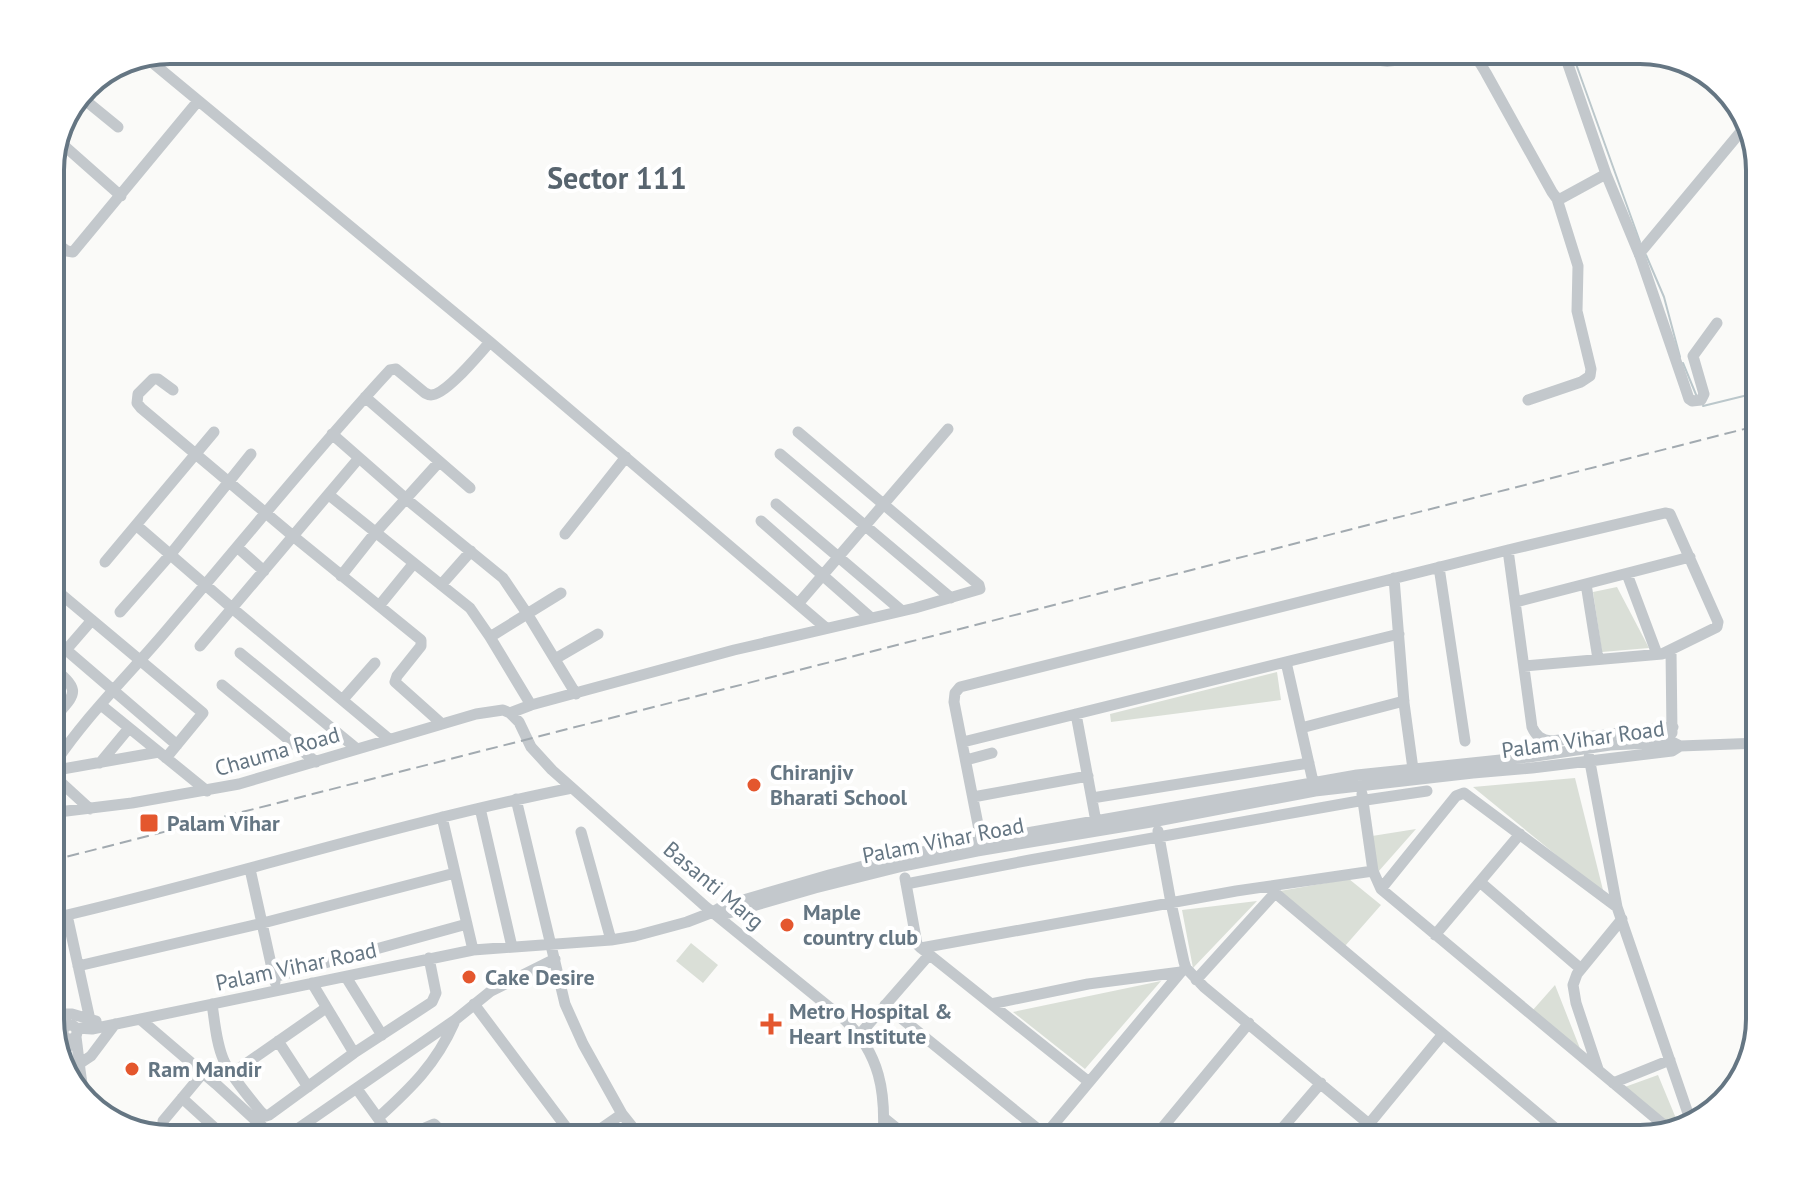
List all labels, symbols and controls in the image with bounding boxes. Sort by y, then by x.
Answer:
district label: Sector 111 [547,158,687,197]
street label: Palam Vihar Road [1500,714,1666,764]
street label: Chauma Road [211,720,343,782]
place label: Chiranjiv Bharati School [770,758,908,811]
marker: Chiranjiv Bharati School [745,776,763,794]
place label: Palam Vihar [167,809,280,837]
street label: Palam Vihar Road [860,811,1026,869]
marker: Palam Vihar [138,812,160,834]
street label: Basanti Marg [658,835,770,935]
place label: Maple country club [803,898,918,951]
marker: Maple country club [778,916,796,934]
street label: Palam Vihar Road [213,935,379,997]
place label: Cake Desire [485,963,595,991]
marker: Cake Desire [460,968,478,986]
place label: Metro Hospital & Heart Institute [789,997,952,1050]
marker: Metro Hospital & Heart Institute [760,1013,782,1035]
place label: Ram Mandir [148,1055,262,1083]
marker: Ram Mandir [123,1060,141,1078]

